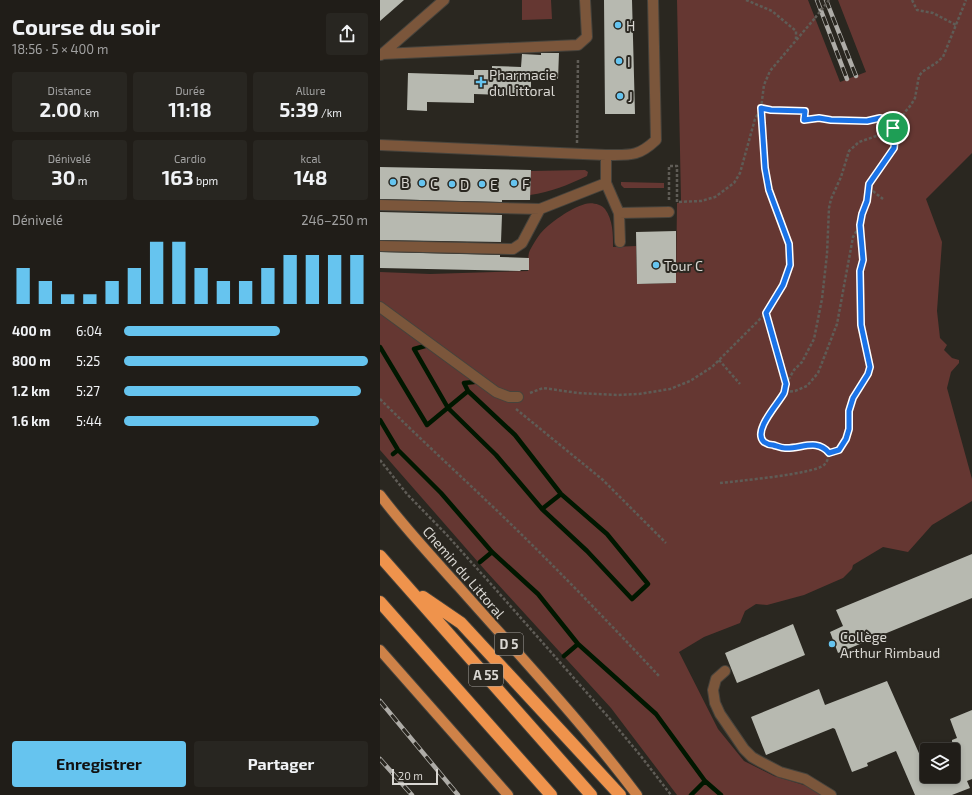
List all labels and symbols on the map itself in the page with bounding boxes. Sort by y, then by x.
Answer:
place label: H [626,17,635,34]
marker: H [613,20,623,30]
place label: I [627,53,631,70]
marker: I [614,56,624,66]
place label: Pharmacie du Littoral [489,66,556,99]
marker: Pharmacie du Littoral [476,77,486,87]
place label: J [628,88,633,105]
marker: J [615,91,625,101]
pin [876,111,910,145]
place label: B [401,174,410,191]
place label: C [430,175,438,192]
place label: F [522,175,530,192]
place label: D [460,176,469,193]
place label: E [490,176,498,193]
marker: B [388,177,398,187]
marker: C [417,178,427,188]
marker: F [509,178,519,188]
marker: D [447,179,457,189]
marker: E [477,179,487,189]
place label: Tour C [664,257,703,274]
marker: Tour C [651,260,661,270]
street label: Chemin du Littoral [419,522,509,622]
place label: Collège Arthur Rimbaud [840,628,940,661]
road number: D 5 [495,633,523,655]
marker: Collège Arthur Rimbaud [827,639,837,649]
road number: A 55 [469,664,503,686]
scale bar [392,767,438,786]

